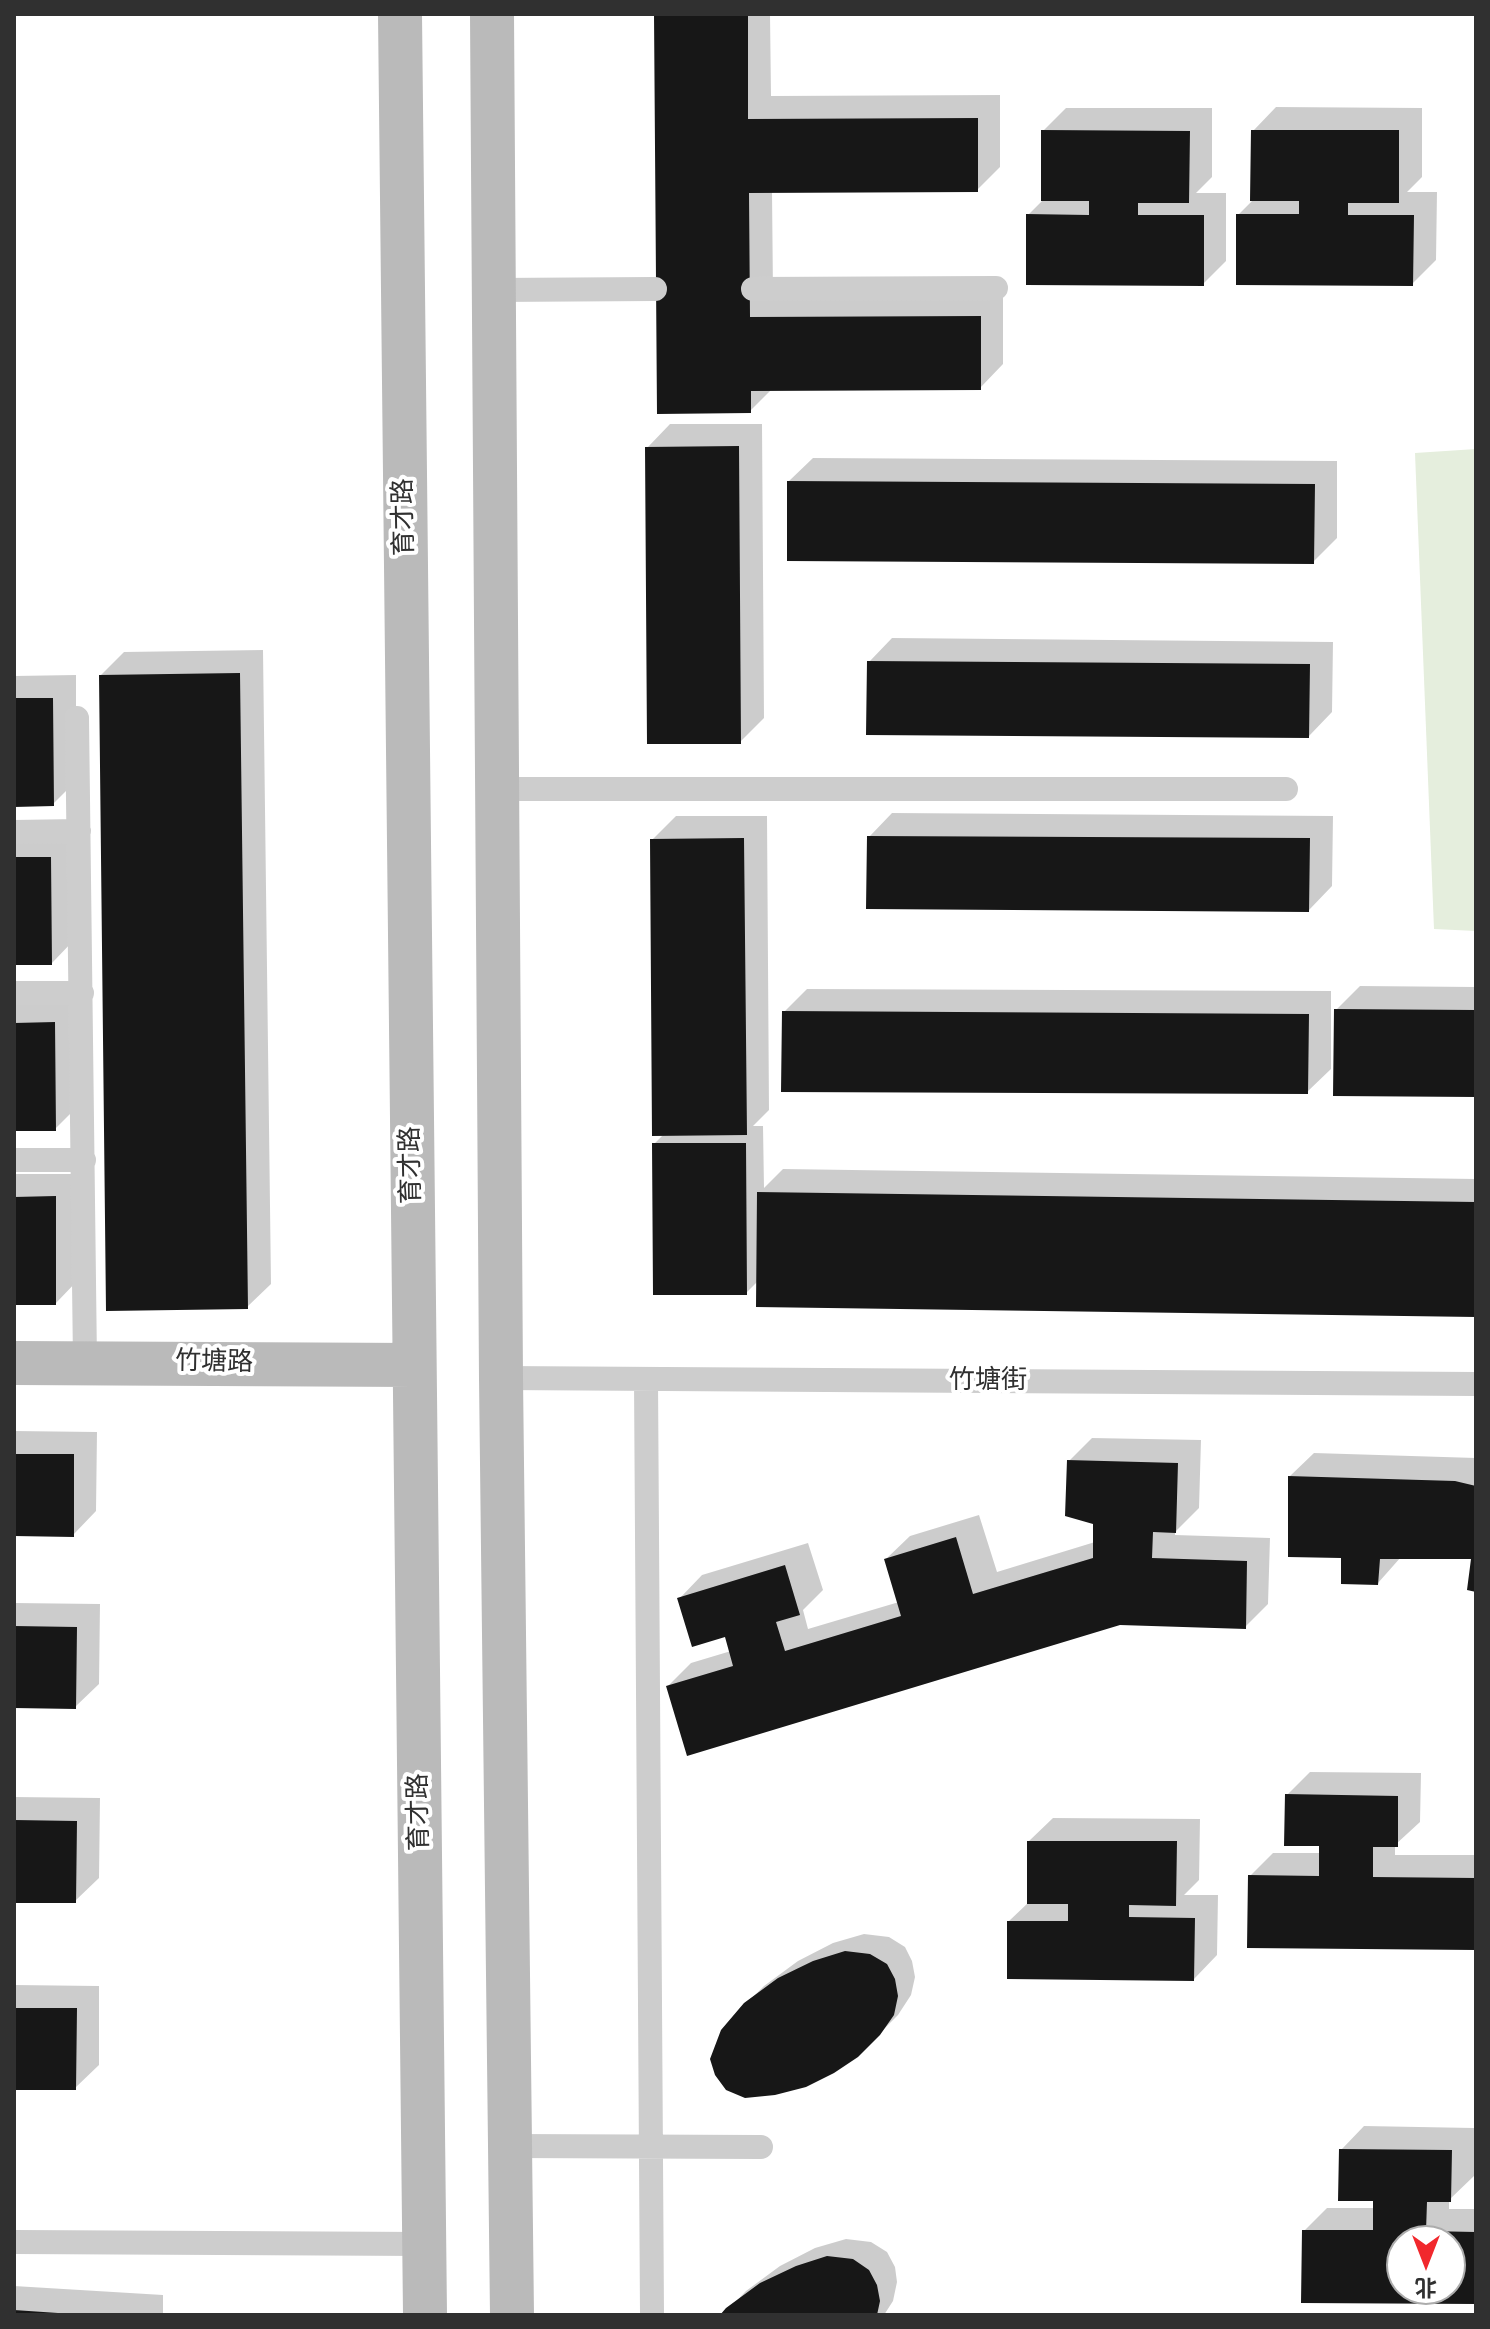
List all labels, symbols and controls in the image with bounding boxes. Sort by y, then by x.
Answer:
street label: 育才路 [389,478,421,556]
street label: 育才路 [396,1126,428,1204]
street label: 竹塘路 [175,1347,253,1379]
street label: 竹塘街 [949,1365,1027,1397]
street label: 育才路 [404,1773,436,1851]
north arrow [1386,2225,1466,2305]
text: 北 [1415,2272,1437,2303]

